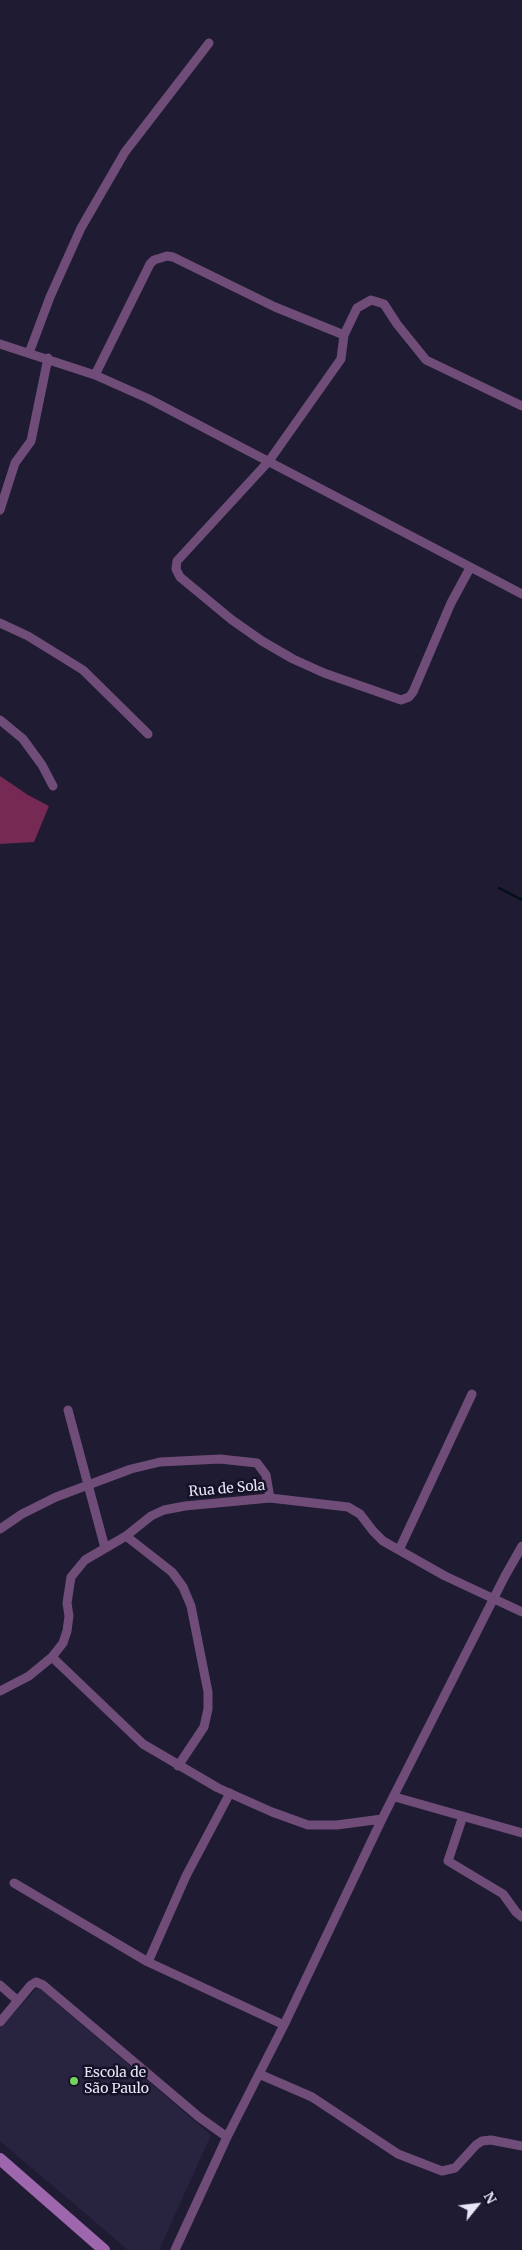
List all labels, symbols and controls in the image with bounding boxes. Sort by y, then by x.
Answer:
street label: Rua de Sola [188,1477,266,1501]
place label: Escola de São Paulo [84,2065,149,2098]
marker: Escola de São Paulo [68,2075,80,2087]
north arrow [452,2180,502,2230]
text: N [480,2189,501,2207]

